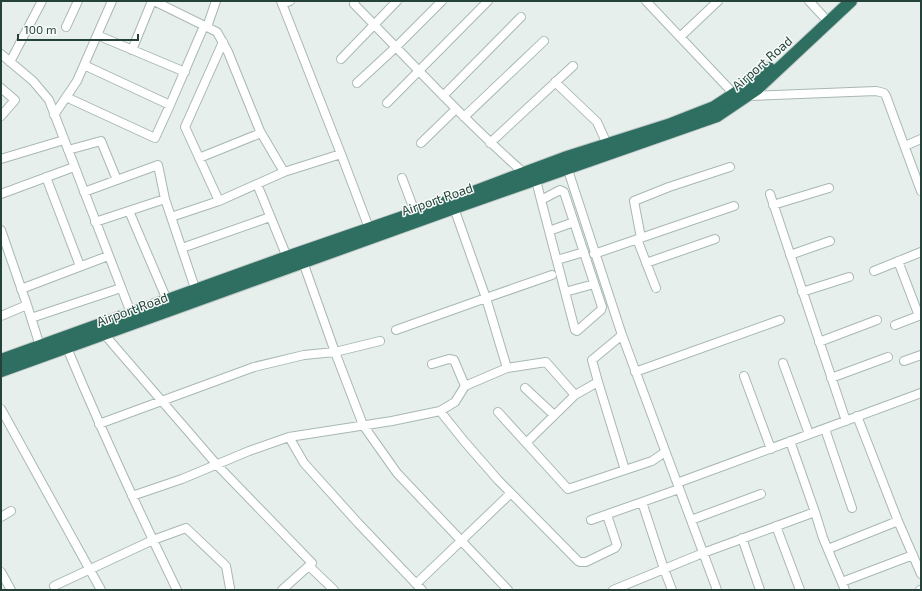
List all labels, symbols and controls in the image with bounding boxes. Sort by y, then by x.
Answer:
scale bar [18,16,138,42]
text: 100 m [24,22,56,36]
street label: Airport Road [729,33,795,93]
street label: Airport Road [399,179,475,219]
street label: Airport Road [94,289,170,329]

